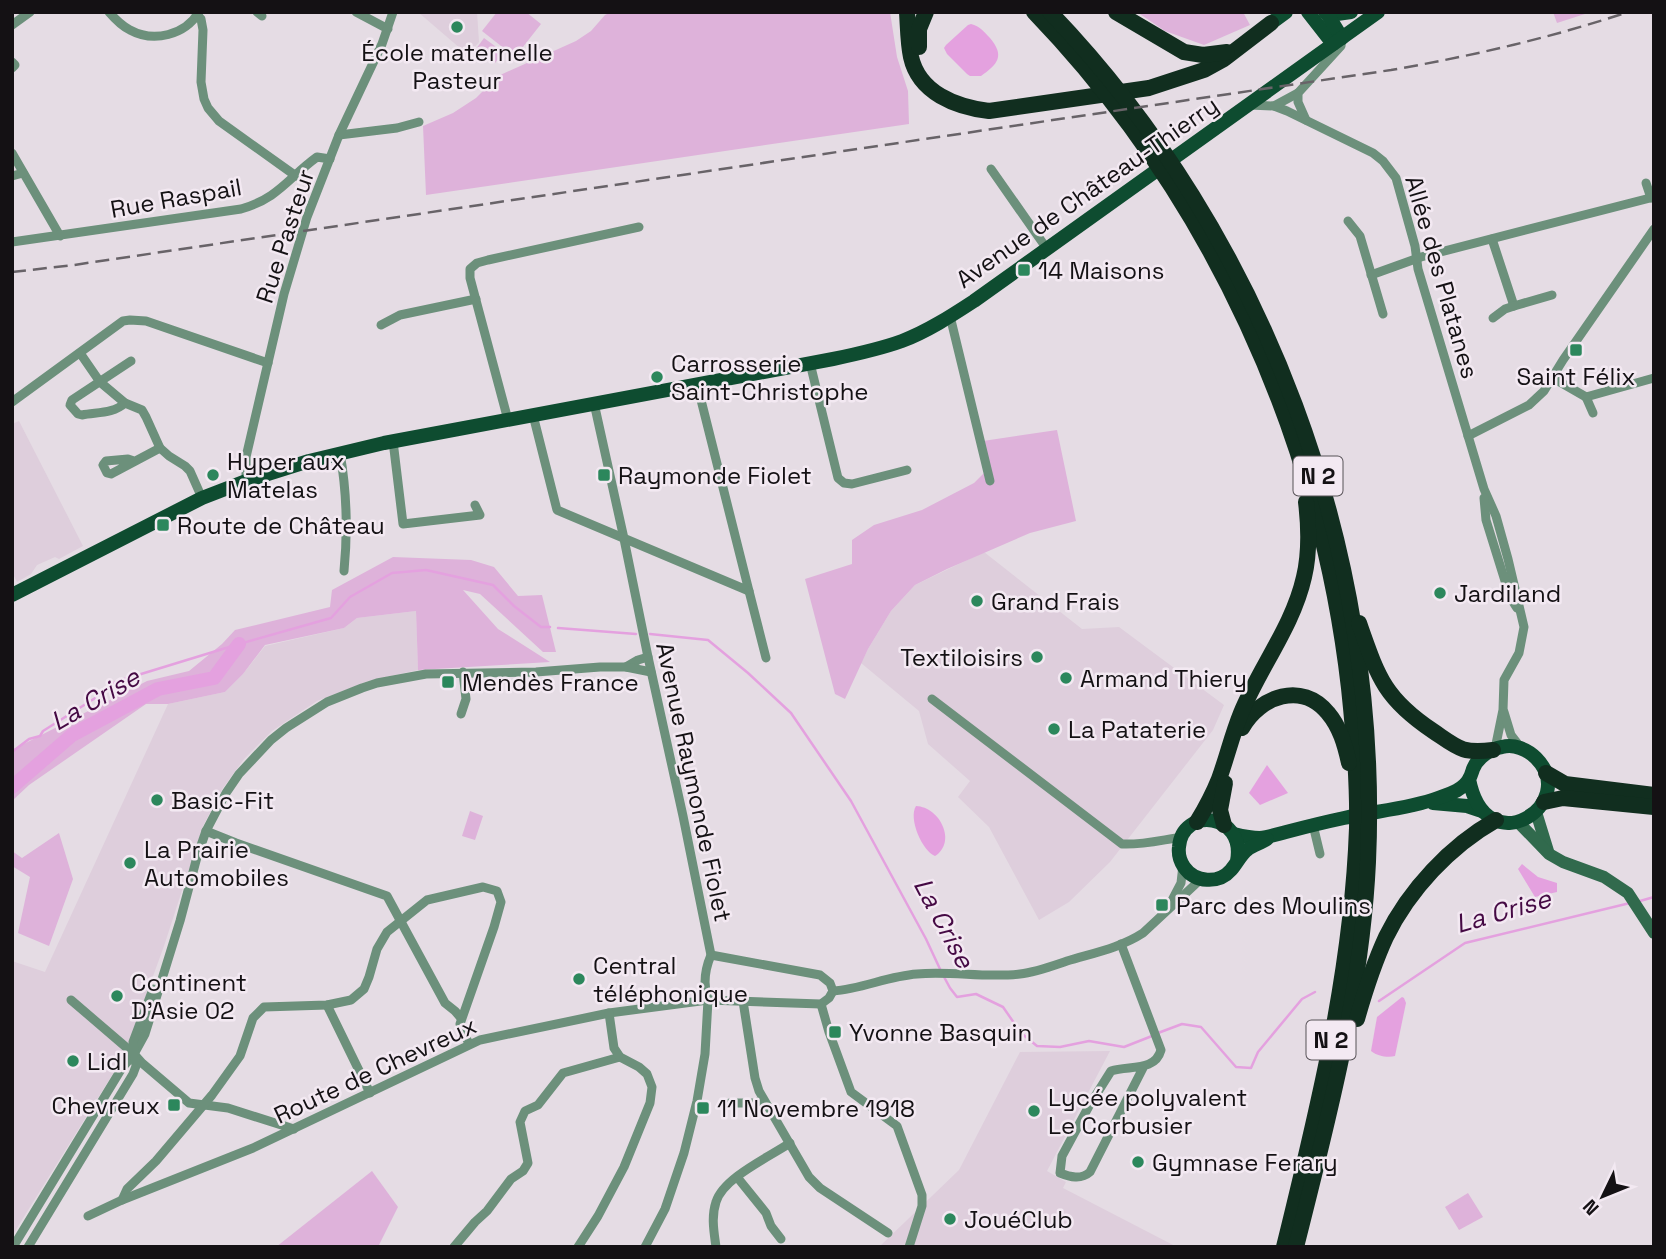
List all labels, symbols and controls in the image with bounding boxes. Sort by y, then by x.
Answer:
marker: École maternelle Pasteur [449,19,465,35]
place label: École maternelle Pasteur [361,37,553,96]
street label: Avenue de Château-Thierry [950,89,1224,295]
street label: Rue Pasteur [249,165,321,307]
street label: Rue Raspail [108,171,244,225]
street label: Allée des Platanes [1398,172,1486,382]
place label: 14 Maisons [1038,255,1164,286]
marker: 14 Maisons [1016,262,1032,278]
marker: Saint Félix [1568,342,1584,358]
place label: Carrosserie Saint-Christophe [671,348,869,407]
place label: Saint Félix [1517,361,1636,392]
marker: Carrosserie Saint-Christophe [649,369,665,385]
place label: Hyper aux Matelas [227,446,345,505]
road number: N 2 [1294,456,1342,496]
place label: Raymonde Fiolet [618,460,812,491]
marker: Hyper aux Matelas [205,467,221,483]
marker: Raymonde Fiolet [596,467,612,483]
place label: Route de Château [177,510,385,541]
marker: Route de Château [155,517,171,533]
place label: Jardiland [1454,578,1561,609]
marker: Jardiland [1432,585,1448,601]
place label: Grand Frais [991,586,1120,617]
marker: Grand Frais [969,593,985,609]
street label: Avenue Raymonde Fiolet [649,640,739,924]
place label: Textiloisirs [900,642,1023,673]
marker: Textiloisirs [1029,649,1045,665]
water label: La Crise [44,659,147,738]
place label: Armand Thiery [1080,663,1247,694]
place label: Mendès France [462,667,639,698]
marker: Armand Thiery [1058,670,1074,686]
marker: Mendès France [440,674,456,690]
place label: La Pataterie [1068,714,1206,745]
marker: La Pataterie [1046,721,1062,737]
place label: Basic-Fit [171,785,274,816]
marker: Basic-Fit [149,792,165,808]
place label: La Prairie Automobiles [144,834,289,893]
marker: La Prairie Automobiles [122,855,138,871]
water label: La Crise [906,872,983,976]
water label: La Crise [1451,881,1556,941]
place label: Parc des Moulins [1176,890,1371,921]
marker: Parc des Moulins [1154,897,1170,913]
place label: Central téléphonique [593,950,748,1009]
place label: Continent D'Asie 02 [131,967,247,1026]
marker: Central téléphonique [571,971,587,987]
marker: Continent D'Asie 02 [109,988,125,1004]
street label: Route de Chevreux [269,1009,481,1131]
place label: Yvonne Basquin [849,1017,1032,1048]
road number: N 2 [1306,1021,1356,1060]
marker: Yvonne Basquin [827,1024,843,1040]
place label: Lidl [87,1046,127,1077]
marker: Lidl [65,1053,81,1069]
place label: Lycée polyvalent Le Corbusier [1048,1082,1247,1141]
place label: Chevreux [51,1090,160,1121]
place label: 11 Novembre 1918 [717,1093,915,1124]
marker: Chevreux [166,1097,182,1113]
marker: 11 Novembre 1918 [695,1100,711,1116]
marker: Lycée polyvalent Le Corbusier [1026,1103,1042,1119]
place label: Gymnase Ferary [1152,1147,1338,1178]
marker: Gymnase Ferary [1130,1154,1146,1170]
north arrow [1568,1161,1638,1231]
text: N [1577,1194,1604,1220]
place label: JouéClub [964,1204,1073,1235]
marker: JouéClub [942,1211,958,1227]

